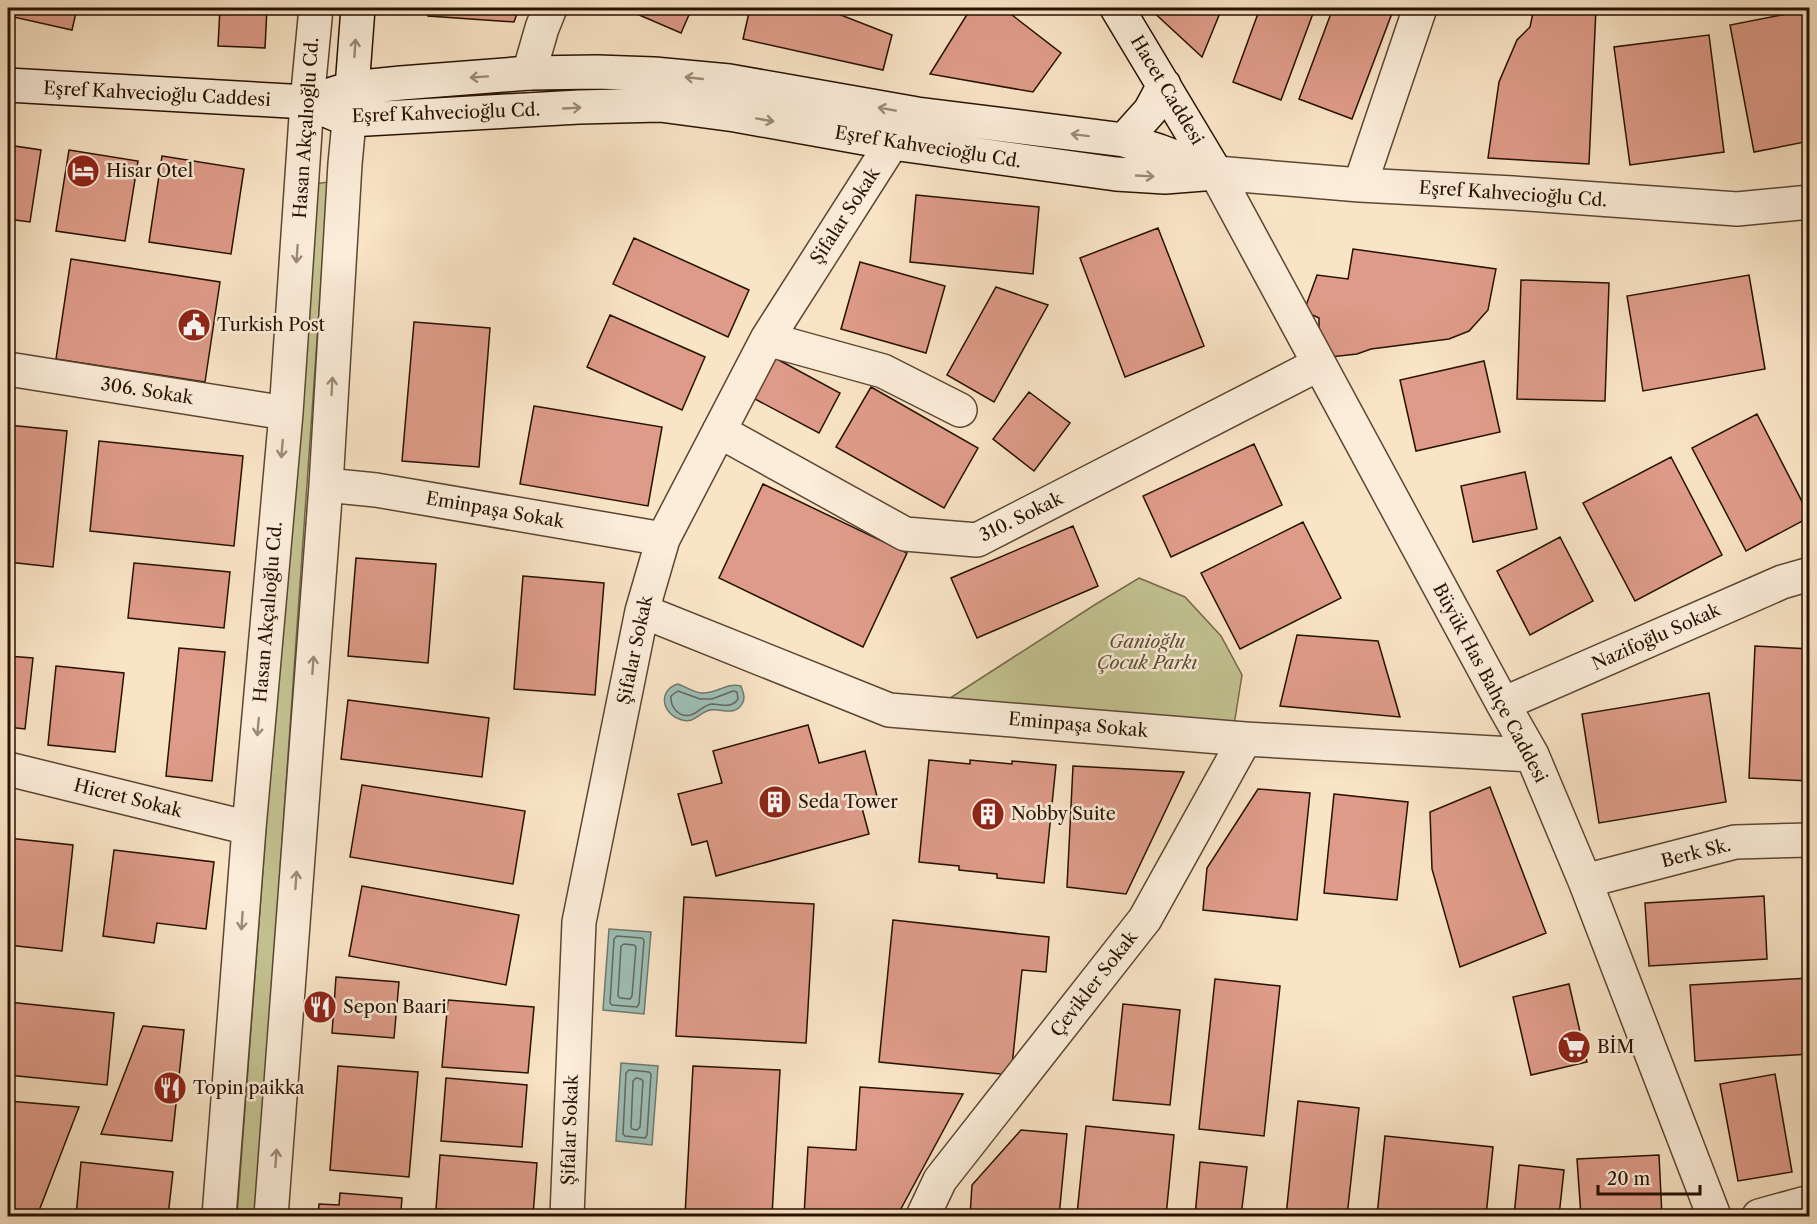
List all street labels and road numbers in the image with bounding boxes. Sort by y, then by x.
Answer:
street label: Hacet Caddesi [1126,31,1209,149]
street label: Hasan Akçalıoğlu Cd. [289,37,323,219]
street label: Eşref Kahvecioğlu Caddesi [43,77,272,111]
street label: Eşref Kahvecioğlu Cd. [351,99,541,127]
street label: Eşref Kahvecioğlu Cd. [833,121,1023,173]
street label: Şifalar Sokak [806,162,885,268]
street label: Eşref Kahvecioğlu Cd. [1418,176,1608,212]
street label: 306. Sokak [99,373,196,409]
street label: Eminpaşa Sokak [424,487,567,533]
street label: 310. Sokak [976,487,1068,547]
street label: Hasan Akçalıoğlu Cd. [249,521,287,703]
street label: Büyük Has Bahçe Caddesi [1428,579,1552,787]
street label: Şifalar Sokak [613,592,658,706]
street label: Nazifoğlu Sokak [1588,598,1725,675]
street label: Eminpaşa Sokak [1007,708,1150,742]
street label: Hicret Sokak [72,774,186,822]
street label: Berk Sk. [1659,834,1733,872]
street label: Çevikler Sokak [1046,925,1143,1041]
street label: Şifalar Sokak [557,1073,583,1186]

